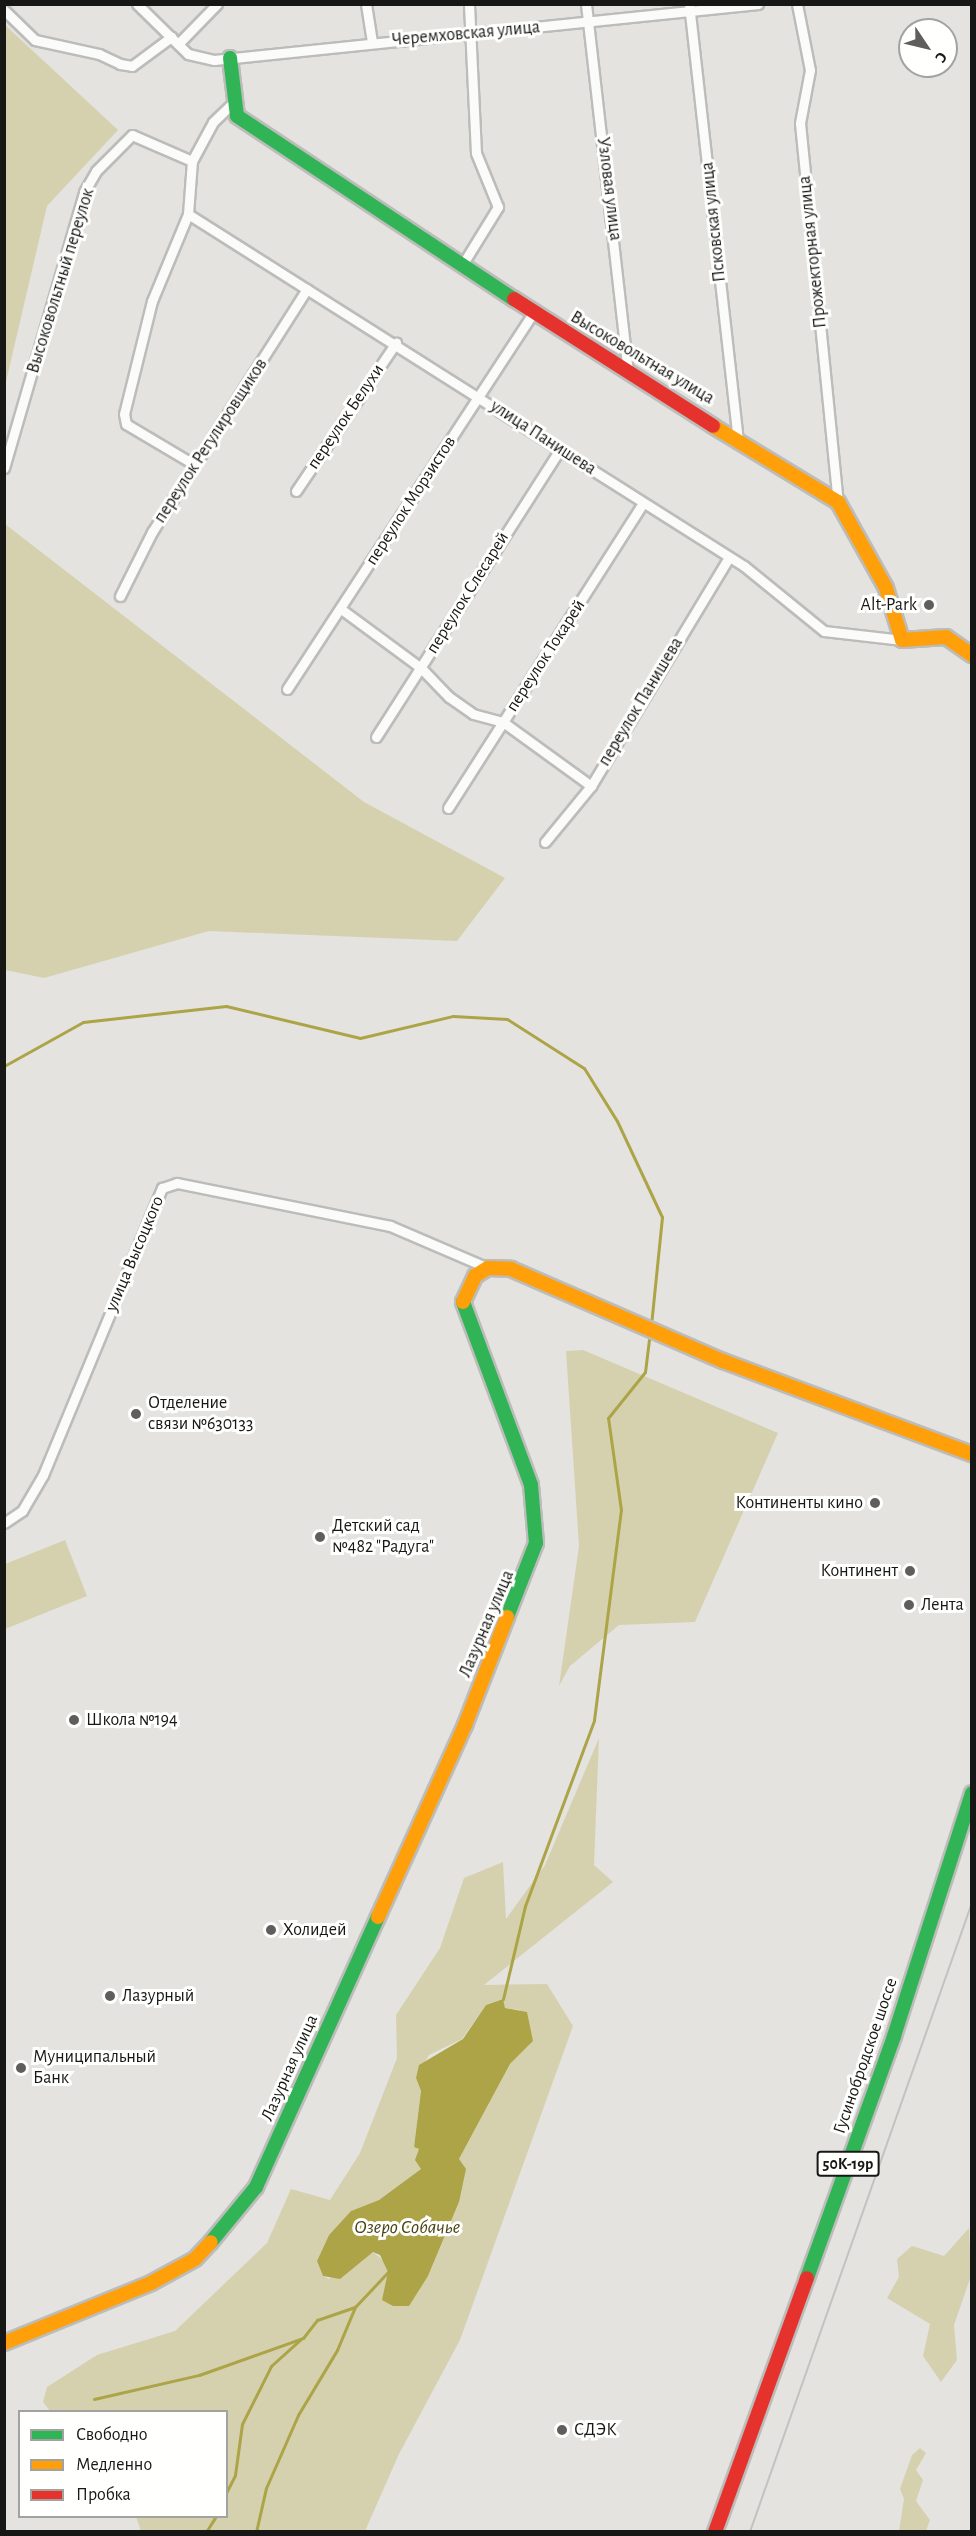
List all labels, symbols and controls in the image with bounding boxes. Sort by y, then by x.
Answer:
street label: Черемховская улица [391,17,541,51]
north arrow [898,18,958,78]
text: С [932,49,950,65]
street label: Узловая улица [592,136,626,242]
street label: Псковская улица [697,161,731,283]
street label: Прожекторная улица [794,175,832,329]
street label: Высоковольтный переулок [23,186,99,376]
street label: Высоковольтная улица [566,307,718,409]
street label: переулок Регулировщиков [150,355,272,527]
street label: переулок Белухи [303,360,389,474]
street label: улица Панишева [486,396,600,480]
street label: переулок Морзистов [361,432,461,570]
street label: переулок Слесарей [422,528,514,658]
place label: Alt-Park [861,594,917,616]
street label: переулок Токарей [502,596,590,716]
marker: Alt-Park [922,598,936,612]
street label: переулок Панишева [594,634,688,770]
street label: улица Высоцкого [101,1193,169,1315]
place label: Отделение связи №630133 [148,1393,253,1436]
marker: Отделение связи №630133 [129,1407,143,1421]
place label: Континенты кино [735,1492,863,1514]
marker: Континенты кино [868,1496,882,1510]
place label: Детский сад №482 "Радуга" [332,1516,434,1558]
marker: Детский сад №482 "Радуга" [313,1530,327,1544]
place label: Континент [820,1560,898,1582]
marker: Континент [903,1564,917,1578]
street label: Лазурная улица [455,1567,519,1681]
place label: Лента [921,1594,964,1616]
marker: Лента [902,1598,916,1612]
place label: Школа №194 [86,1709,178,1731]
marker: Школа №194 [67,1713,81,1727]
place label: Холидей [283,1919,346,1941]
marker: Холидей [264,1923,278,1937]
street label: Гусинобродское шоссе [829,1975,903,2137]
place label: Лазурный [122,1985,194,2007]
marker: Лазурный [103,1989,117,2003]
street label: Лазурная улица [257,2011,323,2125]
place label: Муниципальный Банк [33,2047,156,2090]
marker: Муниципальный Банк [14,2061,28,2075]
road number: 50К-19р [816,2151,880,2177]
water label: Озеро Собачье [354,2215,460,2239]
legend [18,2410,228,2518]
place label: СДЭК [574,2419,617,2441]
marker: СДЭК [555,2423,569,2437]
text: Свободно [76,2426,148,2444]
text: Медленно [76,2456,152,2474]
text: Пробка [76,2486,131,2504]

